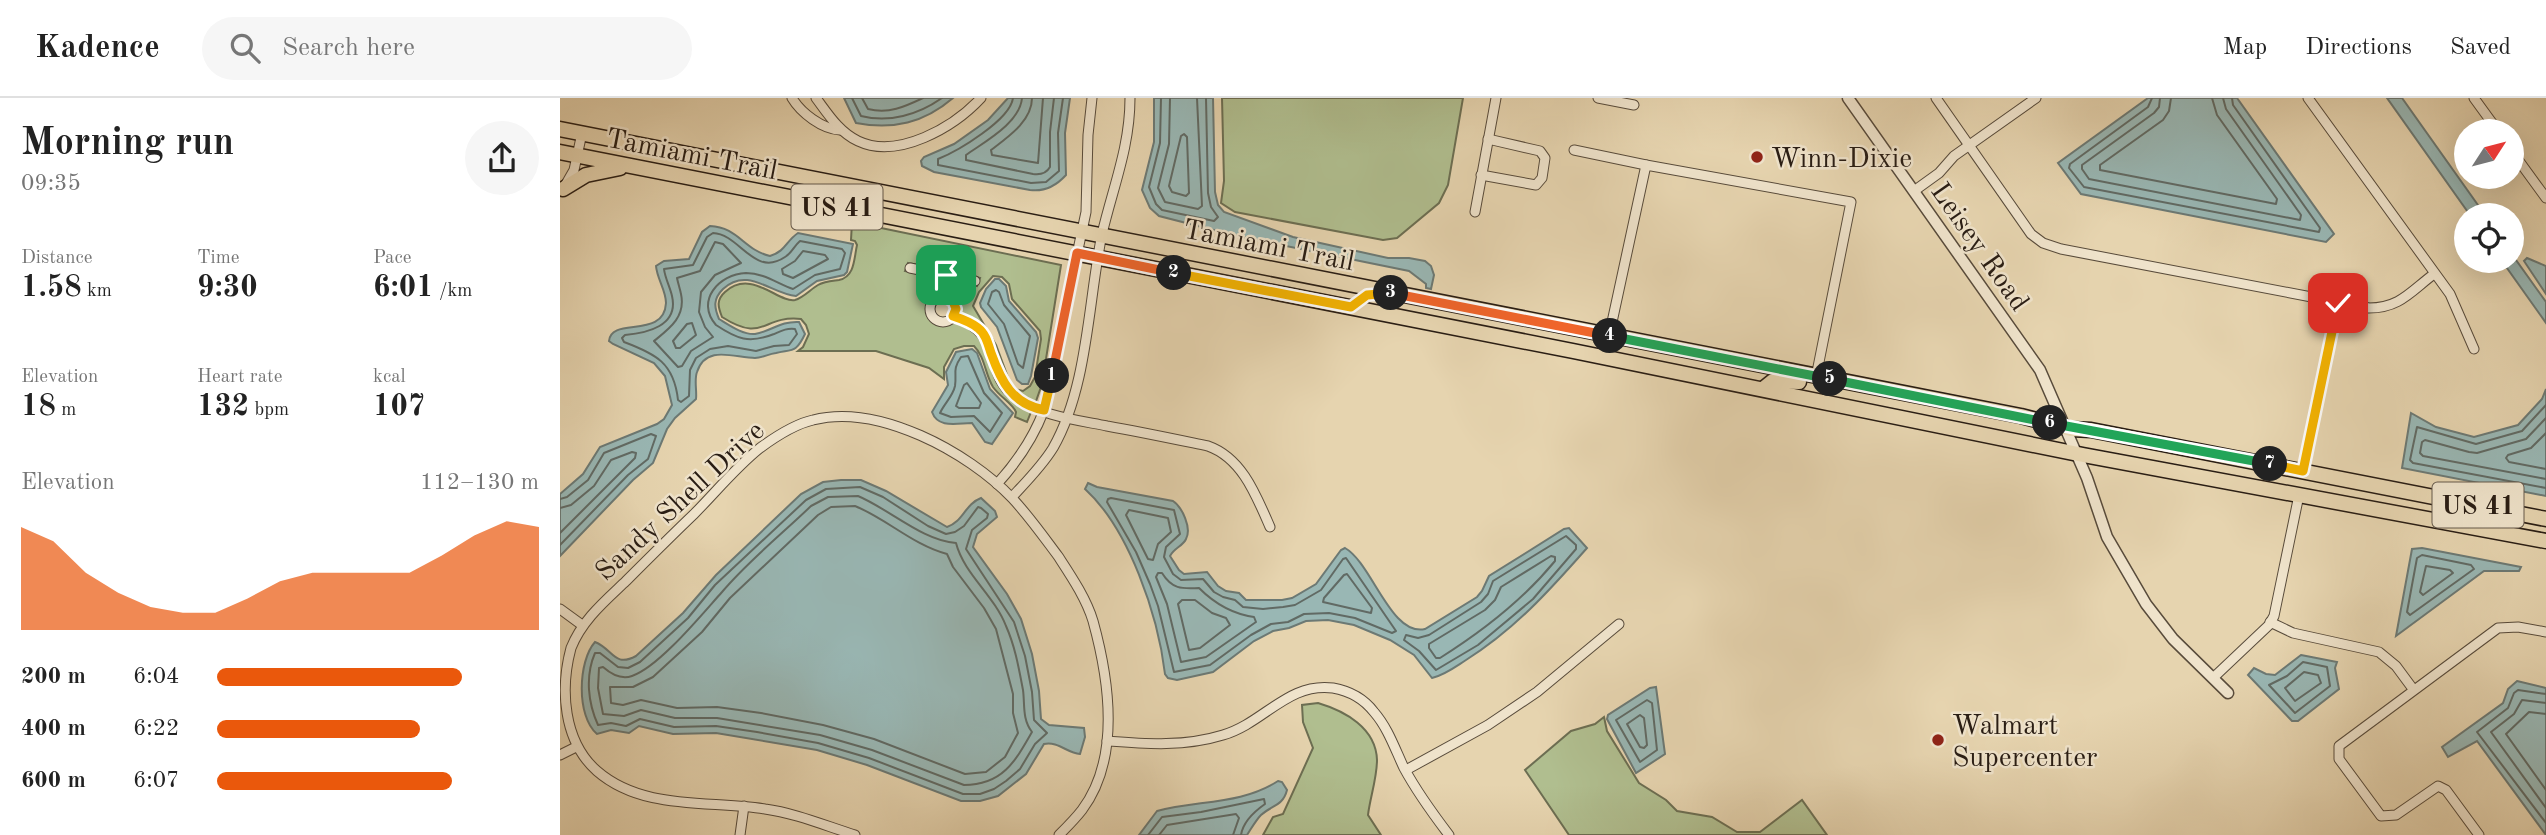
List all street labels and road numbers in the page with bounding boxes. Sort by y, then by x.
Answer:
street label: Tamiami Trail [603,126,780,186]
street label: Leisey Road [1924,179,2033,317]
road number: US 41 [792,184,882,230]
street label: Tamiami Trail [1180,217,1357,277]
street label: Sandy Shell Drive [591,417,771,587]
road number: US 41 [2432,482,2524,528]

